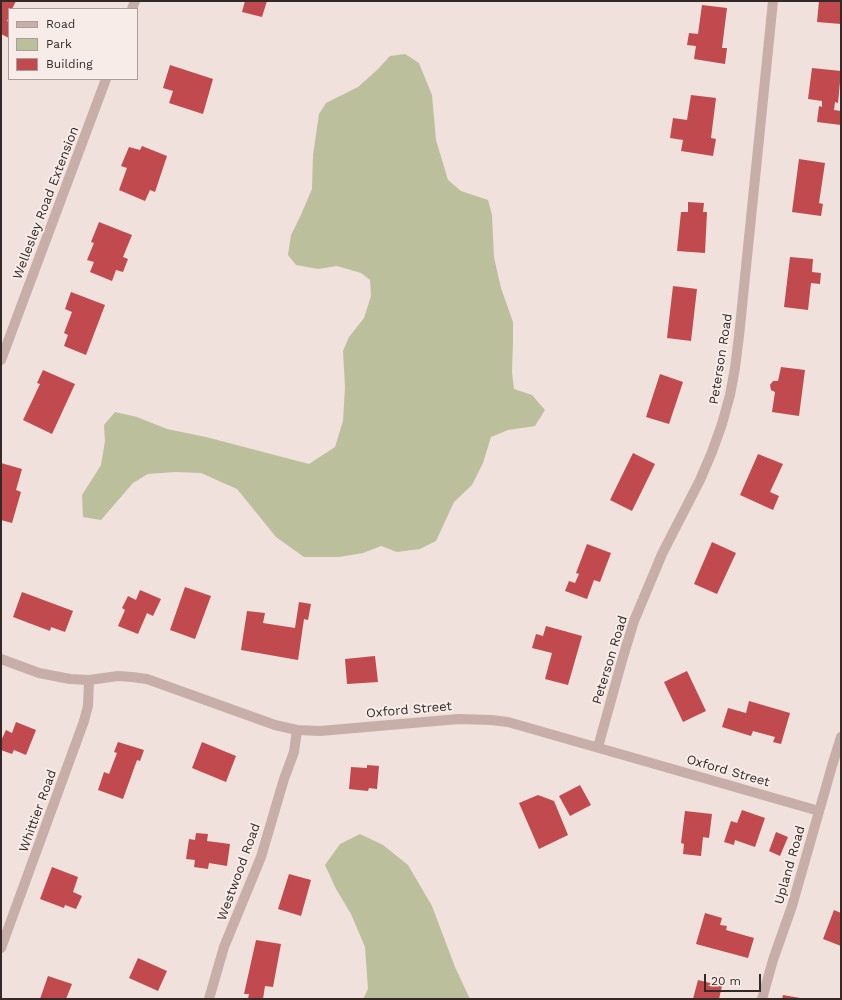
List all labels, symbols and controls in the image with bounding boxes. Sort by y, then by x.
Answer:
legend [8,8,138,80]
text: Road [46,17,75,31]
text: Park [46,37,72,51]
text: Building [46,57,93,71]
street label: Wellesley Road Extension [10,124,82,282]
street label: Peterson Road [706,312,736,406]
street label: Peterson Road [589,614,631,706]
street label: Oxford Street [365,698,453,722]
street label: Oxford Street [685,752,771,790]
street label: Whittier Road [16,768,60,854]
street label: Westwood Road [214,821,264,923]
street label: Upland Road [771,824,809,906]
scale bar [706,966,763,992]
text: 20 m [711,974,741,988]

